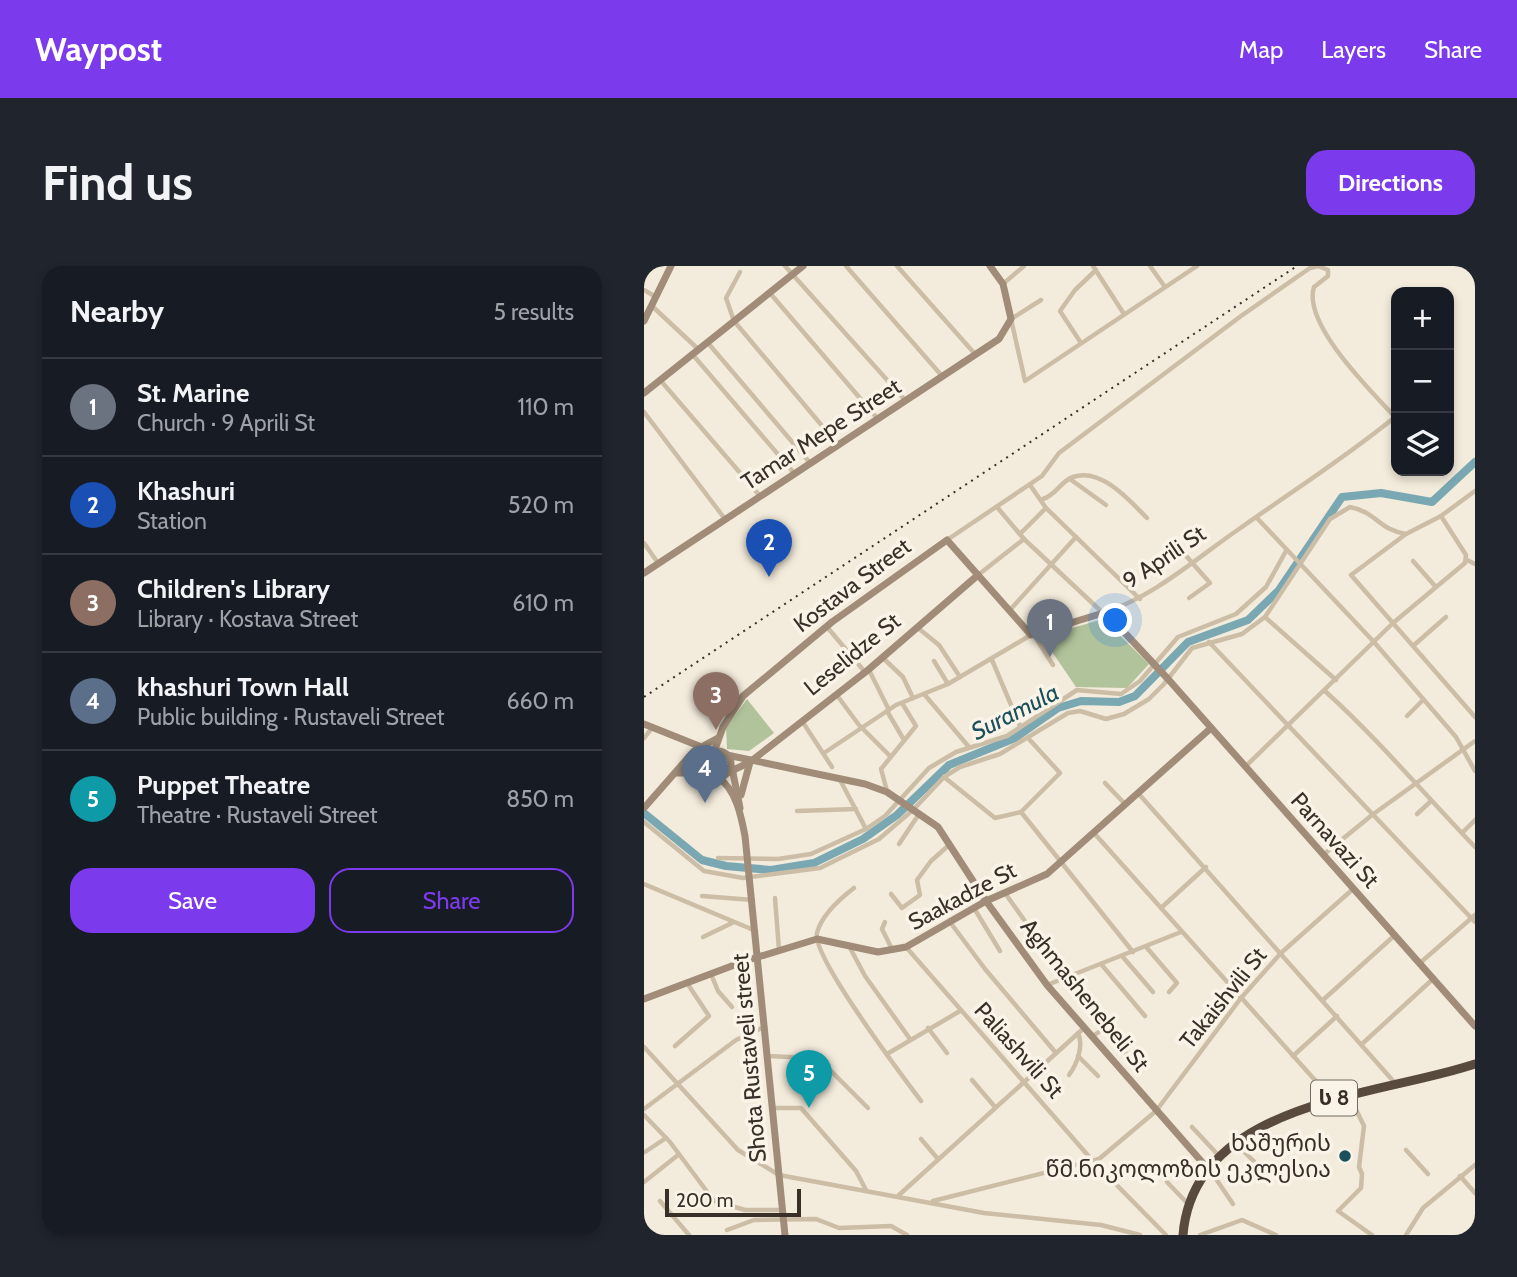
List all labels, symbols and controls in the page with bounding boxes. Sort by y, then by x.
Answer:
text: Waypost [35,29,162,69]
text: Map [1239,35,1283,64]
text: Layers [1321,35,1386,64]
text: Share [1424,35,1482,64]
button: Directions [1306,150,1475,215]
text: Find us [42,153,193,212]
map controls [1391,287,1454,476]
button: + [1391,287,1454,350]
text: Nearby [70,293,164,330]
text: 5 results [493,298,574,326]
button: − [1391,350,1454,413]
street label: Tamar Mepe Street [736,372,906,496]
text: St. Marine [137,377,249,409]
text: 1 [89,393,97,421]
text: 110 m [518,393,574,421]
text: Church · 9 Aprili St [137,409,315,437]
button: layers [1391,413,1454,476]
text: Khashuri [137,475,235,507]
text: 2 [87,491,99,519]
text: 520 m [508,491,574,519]
text: Station [137,507,207,535]
pin: 2 [746,519,792,577]
street label: 9 Aprili St [1117,519,1211,595]
street label: Kostava Street [788,532,916,638]
text: Children's Library [137,573,330,605]
text: 3 [87,589,99,617]
text: 610 m [512,589,574,617]
pin: 1 [1027,599,1073,657]
your location [1098,603,1132,637]
text: Library · Kostava Street [137,605,358,633]
street label: Leselidze St [798,607,906,701]
text: khashuri Town Hall [137,671,349,703]
pin: 3 [693,672,739,730]
water label: Suramula [966,677,1063,746]
text: 4 [86,687,100,715]
text: 660 m [506,687,574,715]
text: Public building · Rustaveli Street [137,703,445,731]
pin: 4 [682,745,728,803]
text: Puppet Theatre [137,769,310,801]
text: 5 [87,785,99,813]
text: 850 m [506,785,574,813]
street label: Parnavazi St [1285,787,1385,894]
text: Theatre · Rustaveli Street [137,801,378,829]
street label: Saakadze St [903,856,1021,936]
button: Save [70,868,315,933]
button: Share [329,868,574,933]
street label: Aghmashenebeli St [1015,913,1155,1077]
street label: Takaishvili St [1174,942,1272,1054]
street label: Shota Rustaveli street [726,952,772,1164]
street label: Paliashvili St [969,996,1070,1104]
pin: 5 [786,1050,832,1108]
road number: ს 8 [1311,1080,1357,1116]
place label: ხაშურის წმ.ნიკოლოზის ეკლესია [1046,1129,1331,1183]
marker: ხაშურის წმ.ნიკოლოზის ეკლესია [1337,1148,1353,1164]
scale bar [665,1186,802,1218]
text: 200 m [676,1189,733,1212]

